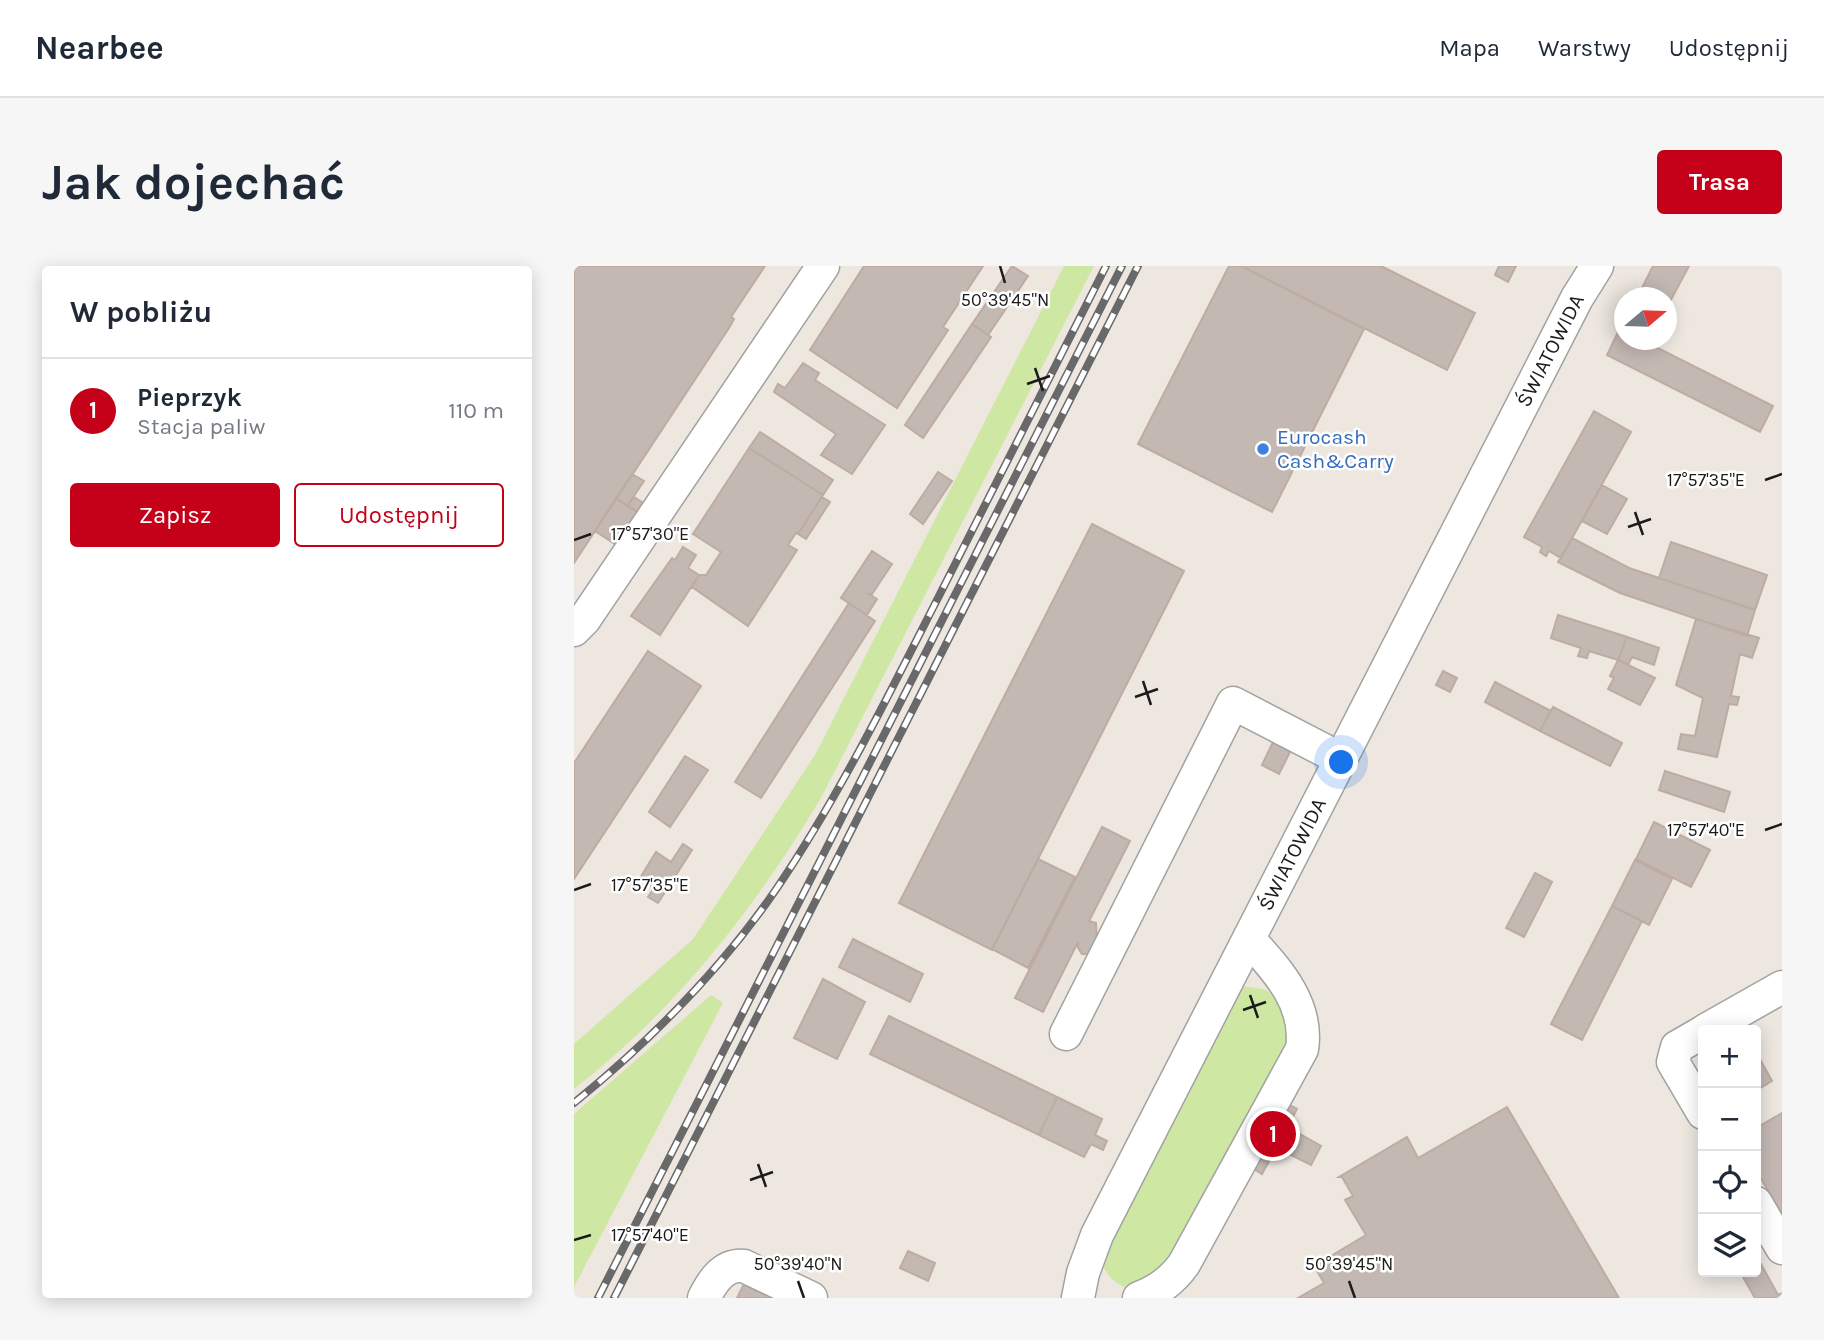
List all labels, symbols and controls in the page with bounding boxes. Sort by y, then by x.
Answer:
text: Nearbee [35,29,164,67]
text: Mapa [1439,34,1500,62]
text: Warstwy [1538,34,1631,62]
text: Udostępnij [1669,34,1789,62]
button: Trasa [1657,150,1782,214]
text: Jak dojechać [42,154,345,211]
north arrow [1614,287,1677,350]
text: 50°39'45"N [961,289,1049,311]
street label: ŚWIATOWIDA [1511,290,1589,411]
text: W pobliżu [70,294,212,330]
text: Pieprzyk [137,382,242,413]
text: 1 [89,397,97,424]
text: 110 m [448,397,504,424]
text: Stacja paliw [137,413,265,440]
place label: Eurocash Cash&Carry [1277,425,1394,473]
marker: Eurocash Cash&Carry [1255,441,1271,457]
text: 17°57'35"E [1667,469,1745,491]
button: Zapisz [70,483,280,547]
button: Udostępnij [294,483,504,547]
text: 17°57'30"E [611,523,689,545]
your location [1324,745,1358,779]
street label: ŚWIATOWIDA [1253,794,1331,914]
text: 17°57'40"E [1667,819,1745,841]
text: 17°57'35"E [611,874,689,896]
map controls [1698,1025,1761,1277]
button: + [1698,1025,1761,1088]
button: − [1698,1088,1761,1151]
pin: 1 [1250,1108,1296,1160]
button: locate [1698,1151,1761,1214]
button: layers [1698,1214,1761,1277]
text: 17°57'40"E [611,1224,689,1246]
text: 50°39'40"N [753,1253,843,1275]
text: 50°39'45"N [1305,1253,1393,1275]

